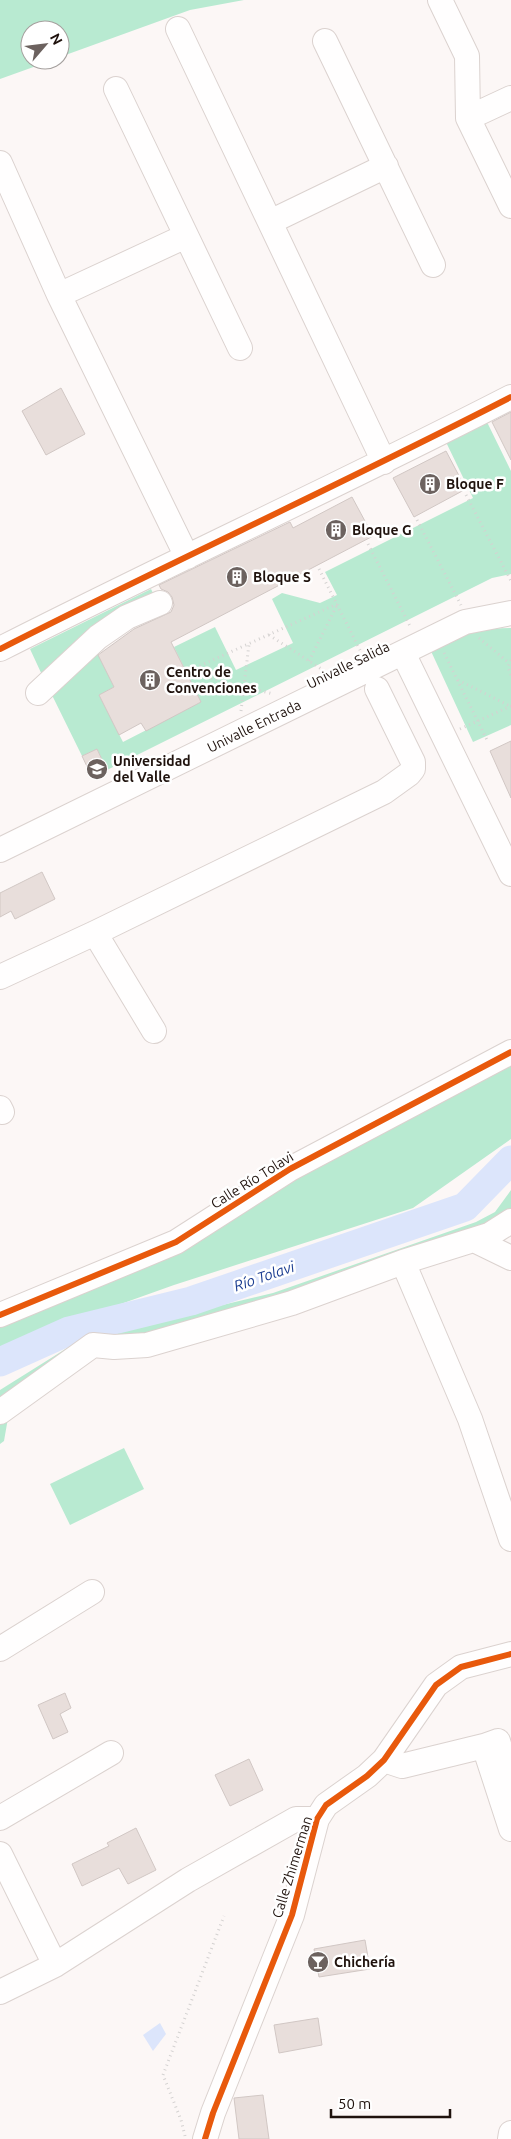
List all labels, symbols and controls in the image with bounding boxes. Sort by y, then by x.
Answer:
north arrow [20,20,70,70]
text: N [47,31,66,47]
building icon: Bloque F [418,472,442,496]
place label: Bloque F [446,476,504,492]
building icon: Bloque G [324,518,348,542]
place label: Bloque G [352,522,412,538]
building icon: Bloque S [225,565,249,589]
place label: Bloque S [253,569,311,585]
street label: Univalle Salida [304,638,392,692]
place label: Centro de Convenciones [166,664,257,696]
building icon: Centro de Convenciones [138,668,162,692]
street label: Univalle Entrada [204,696,304,756]
place label: Universidad del Valle [113,753,191,785]
school or university icon: Universidad del Valle [85,757,109,781]
street label: Calle Río Tolavi [208,1148,296,1212]
water label: Río Tolavi [232,1257,298,1294]
street label: Calle Zhimerman [269,1814,315,1920]
bar icon: Chichería [306,1950,330,1974]
place label: Chichería [334,1954,395,1970]
scale bar [331,2086,450,2118]
text: 50 m [338,2095,371,2112]

